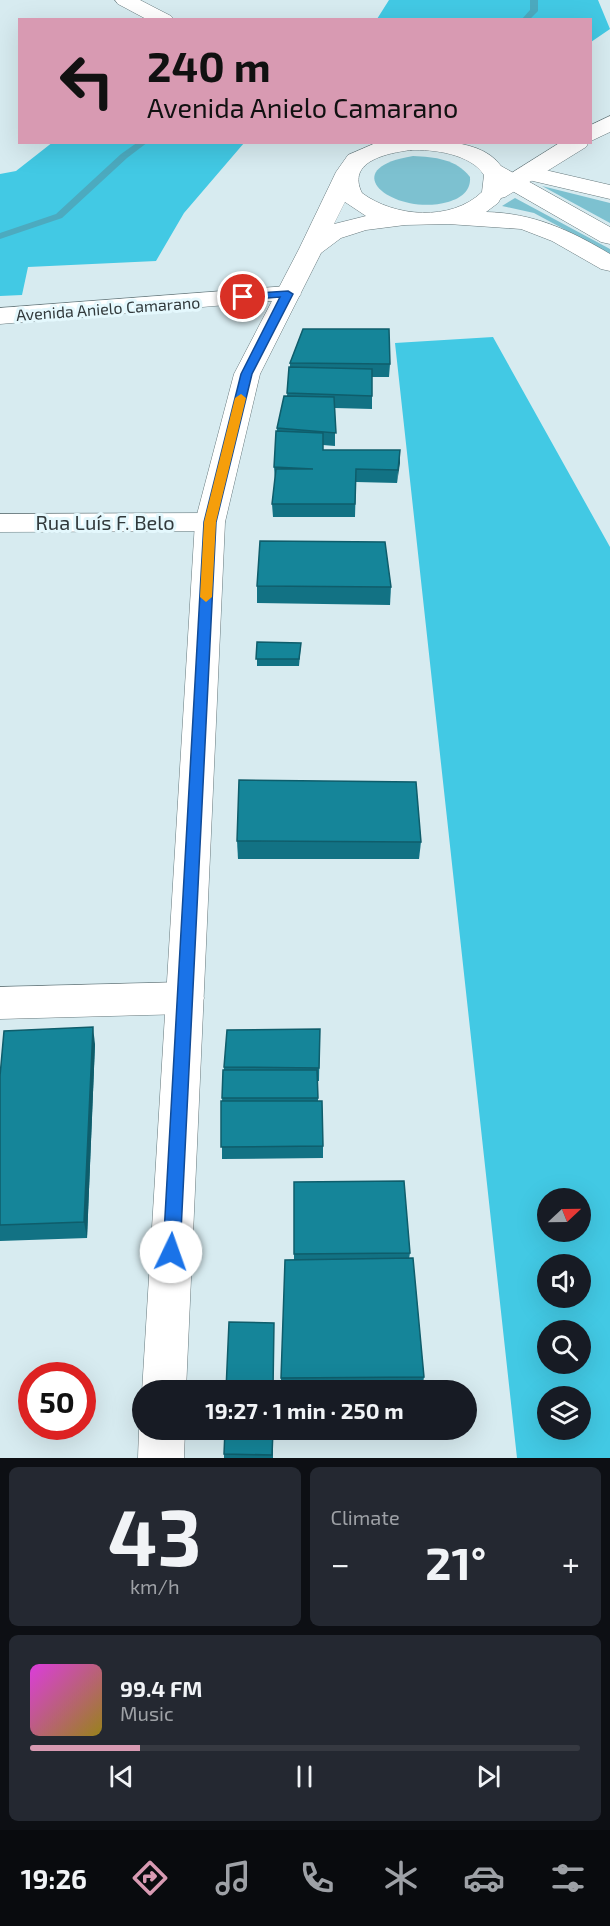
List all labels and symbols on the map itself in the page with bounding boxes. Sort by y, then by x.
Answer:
pin [217,271,268,322]
street label: Avenida Anielo Camarano [15,292,201,324]
street label: Rua Luís F. Belo [35,510,175,534]
north arrow [537,1188,591,1242]
position arrow [139,1220,203,1284]
speed limit sign: 50 [18,1362,96,1440]

